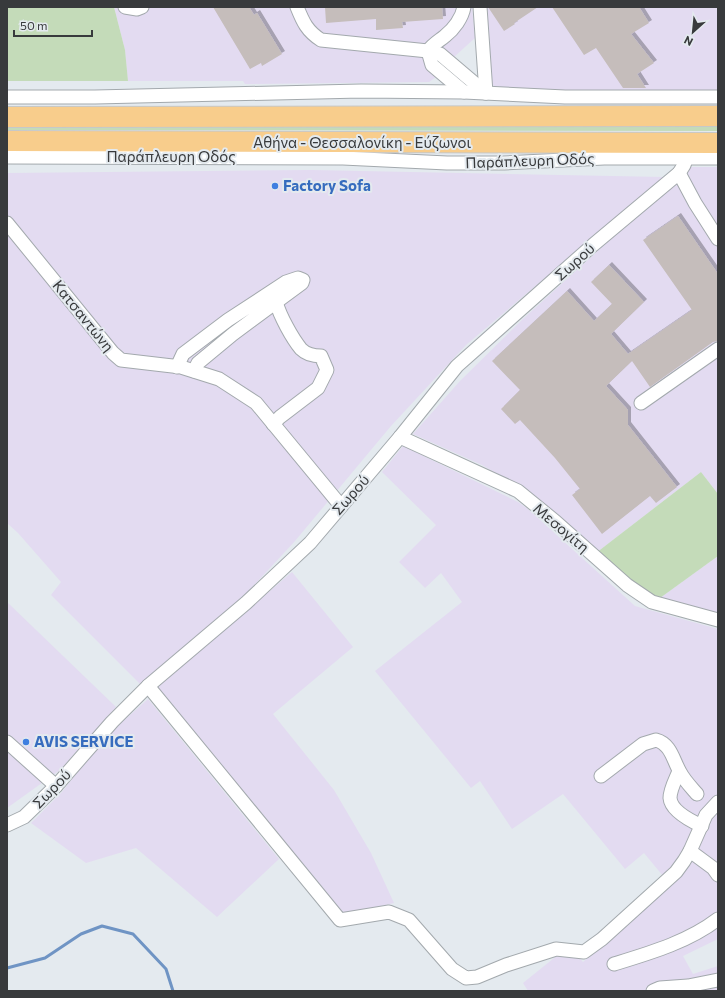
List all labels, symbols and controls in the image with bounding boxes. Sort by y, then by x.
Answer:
scale bar [14,12,92,38]
north arrow [673,12,713,52]
text: 50 m [20,18,48,32]
text: N [682,34,695,49]
street label: Αθήνα - Θεσσαλονίκη - Εύζωνοι [253,133,471,151]
street label: Παράπλευρη Οδός [106,147,236,165]
street label: Παράπλευρη Οδός [465,149,595,171]
place label: Factory Sofa [283,176,371,194]
marker: Factory Sofa [270,181,280,191]
street label: Σωρού [551,239,598,284]
street label: Κατσαντώνη [49,276,118,355]
street label: Σωρού [328,471,372,518]
street label: Μεσογίτη [530,499,593,556]
place label: AVIS SERVICE [34,732,133,750]
marker: AVIS SERVICE [21,737,31,747]
street label: Σωρού [28,765,74,812]

